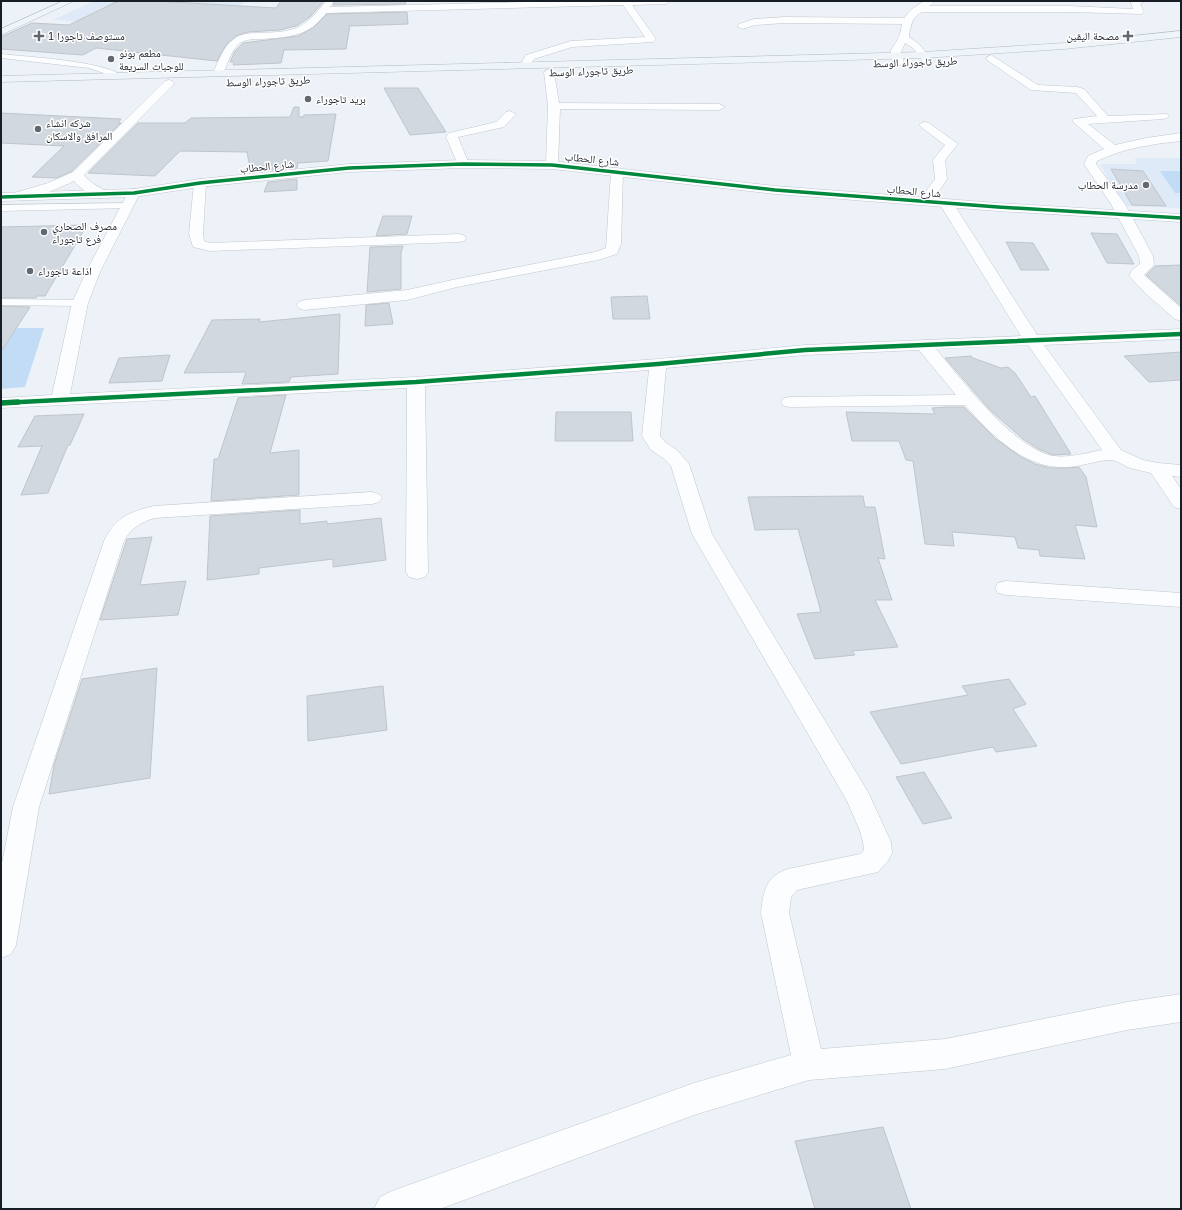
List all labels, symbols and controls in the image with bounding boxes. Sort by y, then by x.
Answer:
marker: مستوصف تاجورا 1 [33,30,45,42]
place label: مستوصف تاجورا 1 [48,30,125,42]
place label: مصحة اليقين [1067,30,1119,43]
marker: مصحة اليقين [1122,30,1134,42]
place label: مطعم بونو للوجبات السريعة [119,47,184,72]
marker: مطعم بونو للوجبات السريعة [106,54,116,64]
street label: طريق تاجوراء الوسط [872,55,958,70]
street label: طريق تاجوراء الوسط [548,64,634,79]
street label: طريق تاجوراء الوسط [225,74,311,89]
place label: بريد تاجوراء [316,93,366,105]
marker: بريد تاجوراء [303,94,313,104]
place label: شركه انشاء المرافق والاسكان [46,117,112,143]
marker: شركه انشاء المرافق والاسكان [33,124,43,134]
street label: شارع الحطاب [564,150,620,169]
street label: شارع الحطاب [239,157,295,176]
place label: مدرسة الحطاب [1078,179,1138,191]
marker: مدرسة الحطاب [1141,180,1151,190]
street label: شارع الحطاب [886,183,942,200]
place label: مصرف الصحاري فرع تاجوراء [52,220,117,246]
marker: مصرف الصحاري فرع تاجوراء [39,227,49,237]
place label: اذاعة تاجوراء [38,265,92,277]
marker: اذاعة تاجوراء [25,266,35,276]

